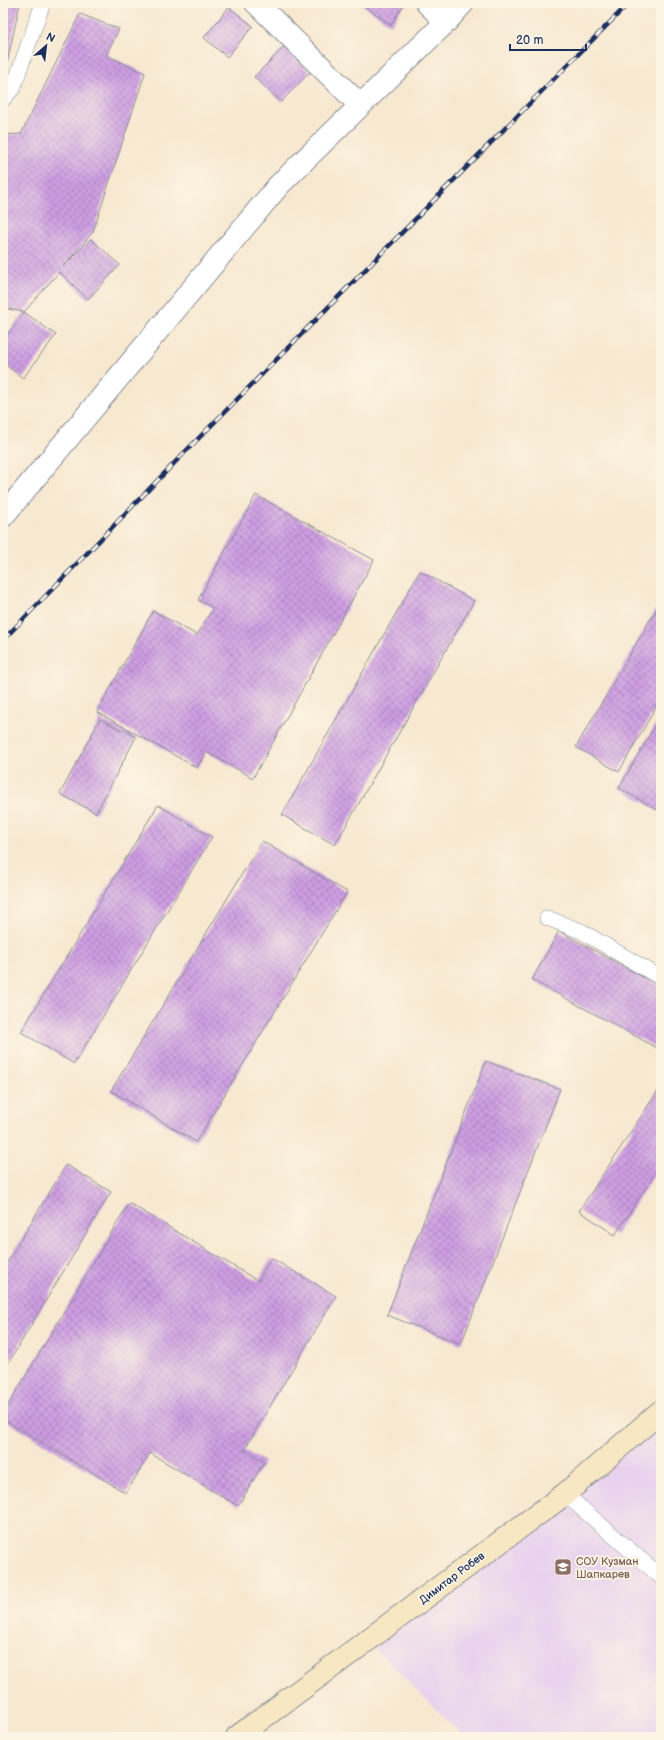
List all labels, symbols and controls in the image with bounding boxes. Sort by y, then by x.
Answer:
north arrow [26,26,66,66]
scale bar [510,26,586,52]
text: N [44,30,57,45]
text: 20 m [516,33,543,48]
street label: Димитар Робев [417,1549,487,1607]
place label: СОУ Кузман Шапкарев [576,1555,639,1581]
school or university icon: СОУ Кузман Шапкарев [553,1557,573,1577]

